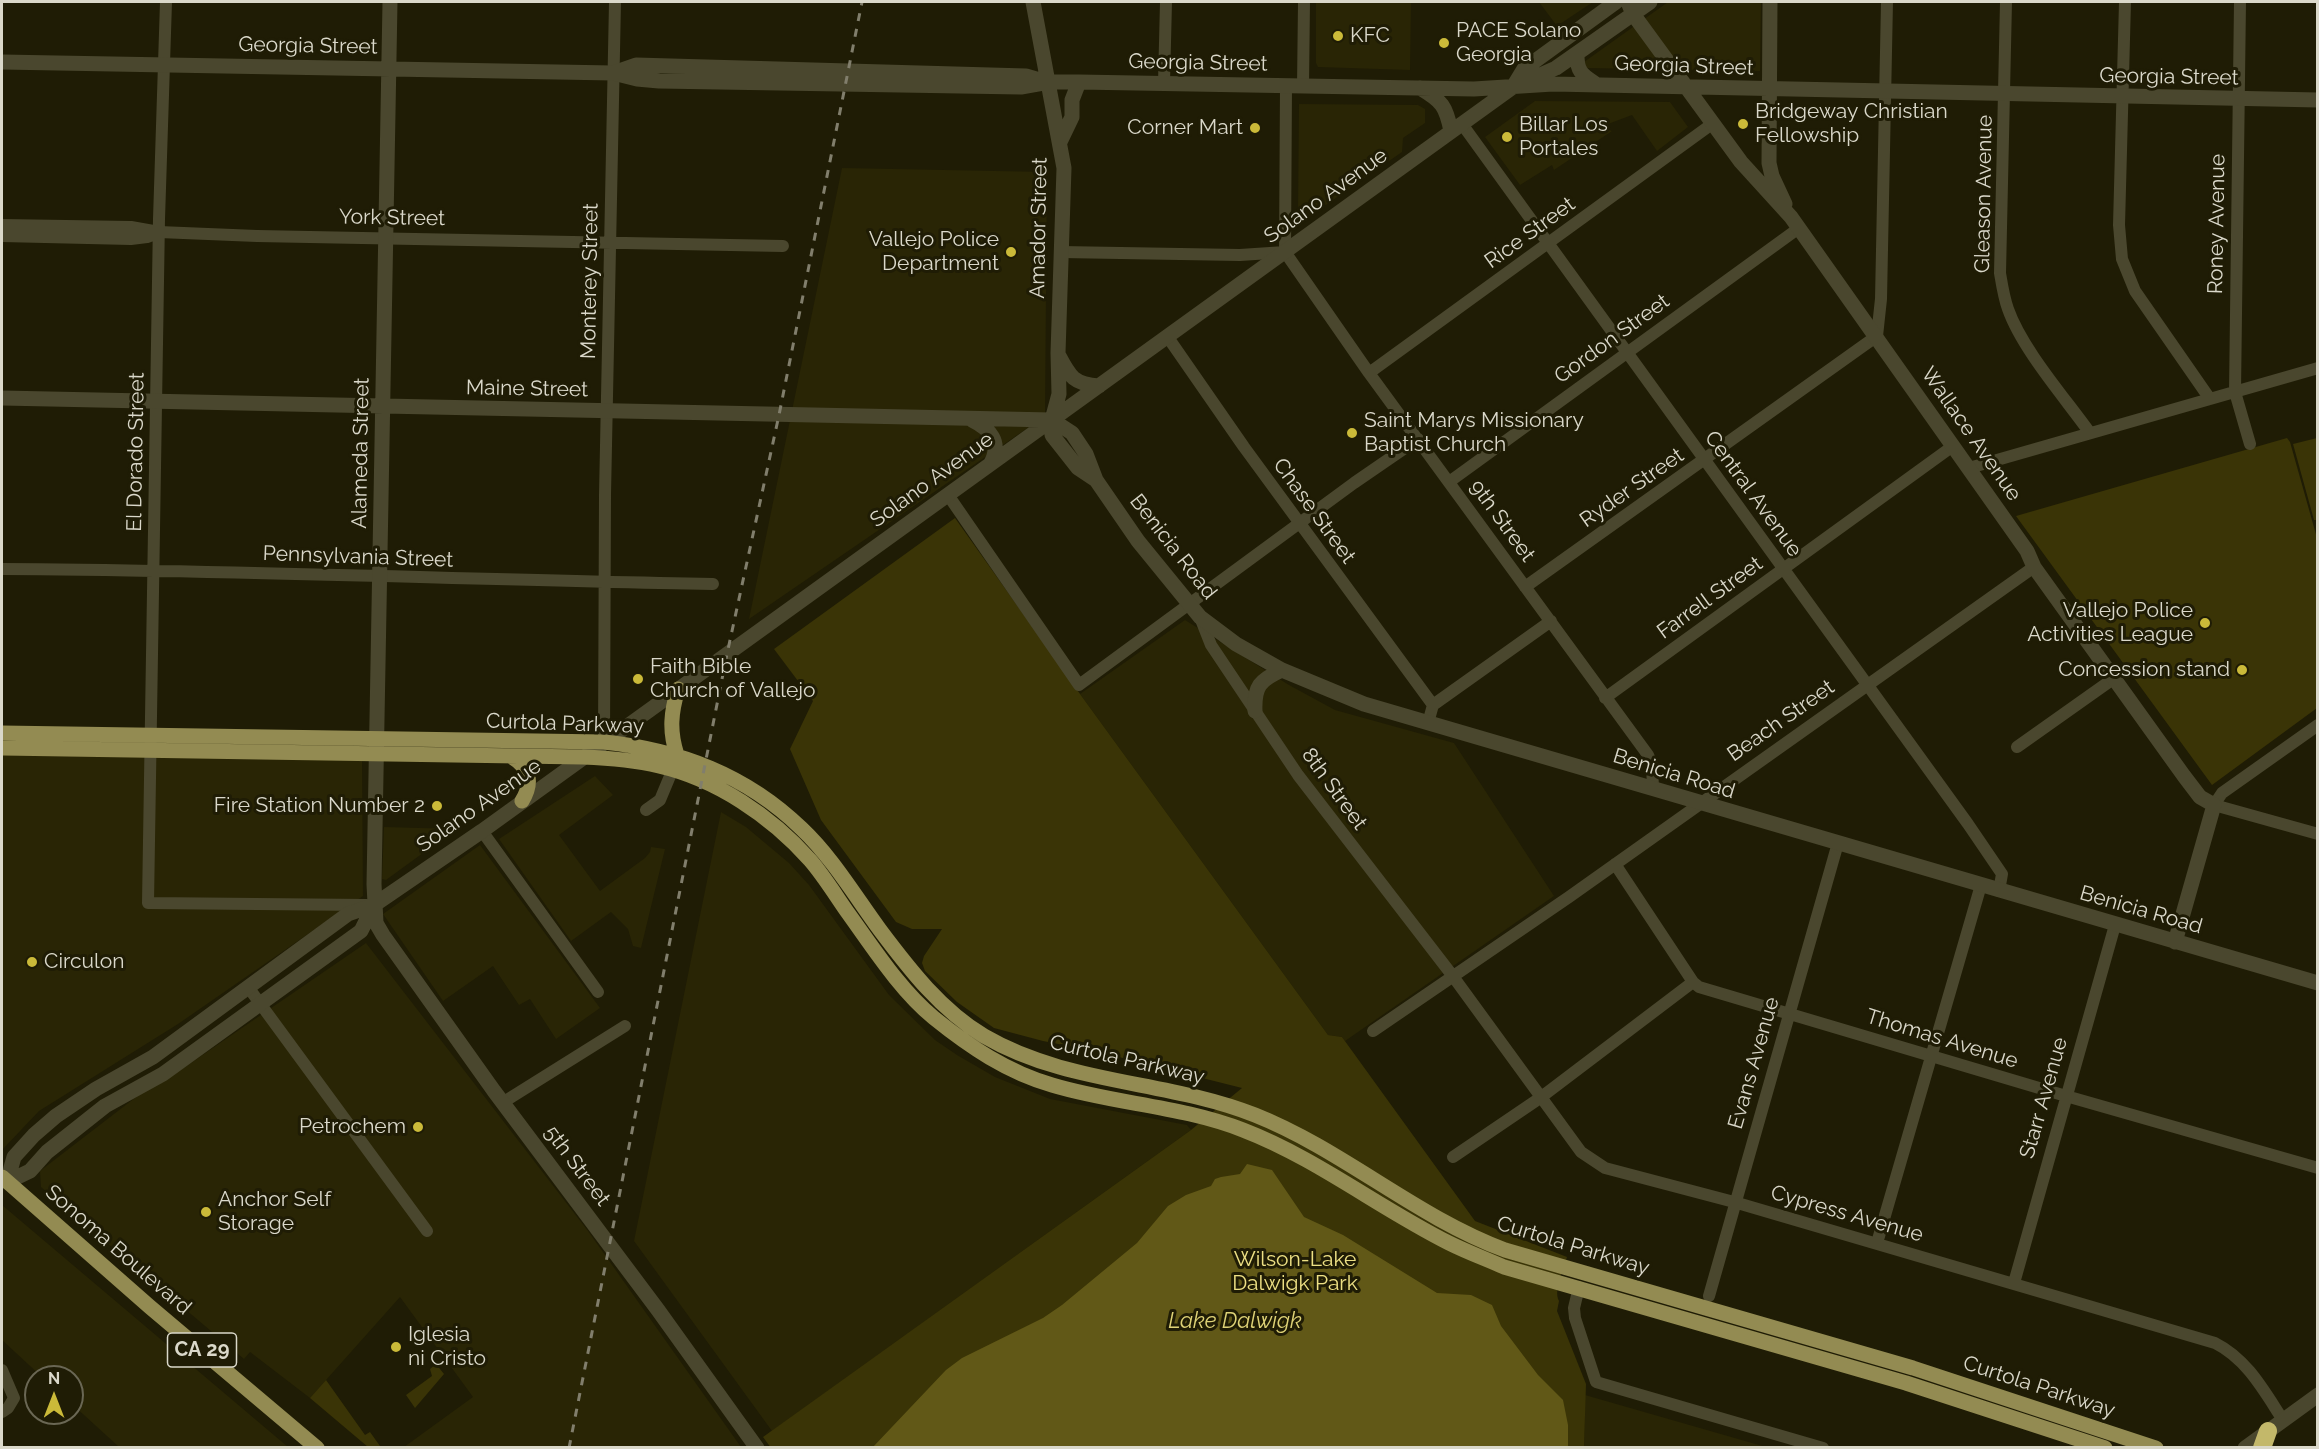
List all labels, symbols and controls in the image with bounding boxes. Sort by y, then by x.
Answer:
place label: PACE Solano Georgia [1456,18,1581,68]
place label: KFC [1350,23,1390,49]
marker: KFC [1331,29,1345,43]
street label: Georgia Street [238,32,378,60]
marker: PACE Solano Georgia [1437,36,1451,50]
street label: Georgia Street [1128,49,1268,77]
street label: Georgia Street [1614,51,1754,81]
street label: Georgia Street [2099,63,2239,91]
place label: Bridgeway Christian Fellowship [1755,99,1948,149]
place label: Billar Los Portales [1519,112,1608,162]
place label: Corner Mart [1127,115,1243,141]
street label: Gleason Avenue [1970,115,1998,273]
marker: Bridgeway Christian Fellowship [1736,117,1750,131]
marker: Corner Mart [1248,121,1262,135]
marker: Billar Los Portales [1500,130,1514,144]
street label: Solano Avenue [1259,143,1393,249]
street label: Roney Avenue [2203,154,2231,294]
street label: Amador Street [1025,157,1053,299]
street label: Rice Street [1480,192,1580,274]
street label: Monterey Street [576,203,604,359]
street label: York Street [339,204,445,232]
place label: Vallejo Police Department [869,227,999,277]
marker: Vallejo Police Department [1004,245,1018,259]
street label: Gordon Street [1550,289,1674,389]
street label: Wallace Avenue [1915,362,2027,506]
street label: El Dorado Street [122,372,150,532]
street label: Maine Street [466,375,588,403]
street label: Alameda Street [347,377,375,529]
place label: Saint Marys Missionary Baptist Church [1364,408,1584,458]
marker: Saint Marys Missionary Baptist Church [1345,426,1359,440]
street label: Central Avenue [1699,426,1807,562]
street label: Solano Avenue [865,427,999,533]
street label: Ryder Street [1575,443,1689,533]
street label: Chase Street [1267,453,1361,569]
street label: 9th Street [1464,475,1540,567]
street label: Benicia Road [1124,489,1222,605]
street label: Pennsylvania Street [262,541,454,573]
street label: Farrell Street [1652,551,1768,645]
place label: Vallejo Police Activities League [2027,598,2193,648]
marker: Vallejo Police Activities League [2198,616,2212,630]
place label: Faith Bible Church of Vallejo [650,654,815,704]
place label: Concession stand [2058,657,2230,683]
marker: Concession stand [2235,663,2249,677]
marker: Faith Bible Church of Vallejo [631,672,645,686]
street label: Beach Street [1723,675,1839,767]
street label: Curtola Parkway [485,709,645,739]
street label: 8th Street [1296,743,1372,835]
street label: Benicia Road [1610,743,1738,805]
street label: Solano Avenue [412,754,546,858]
place label: Fire Station Number 2 [214,793,425,819]
marker: Fire Station Number 2 [430,799,444,813]
street label: Benicia Road [2077,880,2205,940]
place label: Circulon [44,949,124,975]
marker: Circulon [25,955,39,969]
street label: Evans Avenue [1723,994,1785,1132]
street label: Thomas Avenue [1863,1004,2021,1074]
street label: Curtola Parkway [1047,1030,1207,1090]
street label: Starr Avenue [2015,1035,2073,1161]
place label: Petrochem [299,1114,406,1140]
marker: Petrochem [411,1120,425,1134]
street label: 5th Street [539,1121,615,1211]
street label: Sonoma Boulevard [40,1180,196,1320]
street label: Cypress Avenue [1768,1180,1926,1248]
place label: Anchor Self Storage [218,1187,331,1237]
marker: Anchor Self Storage [199,1205,213,1219]
street label: Curtola Parkway [1494,1211,1652,1281]
park label: Wilson-Lake Dalwigk Park [1232,1247,1358,1297]
water label: Lake Dalwigk [1168,1308,1302,1334]
place label: Iglesia ni Cristo [408,1322,486,1372]
road number: CA 29 [168,1333,236,1367]
marker: Iglesia ni Cristo [389,1340,403,1354]
street label: Curtola Parkway [1960,1351,2118,1423]
north arrow [24,1365,84,1425]
text: N [48,1369,60,1388]

